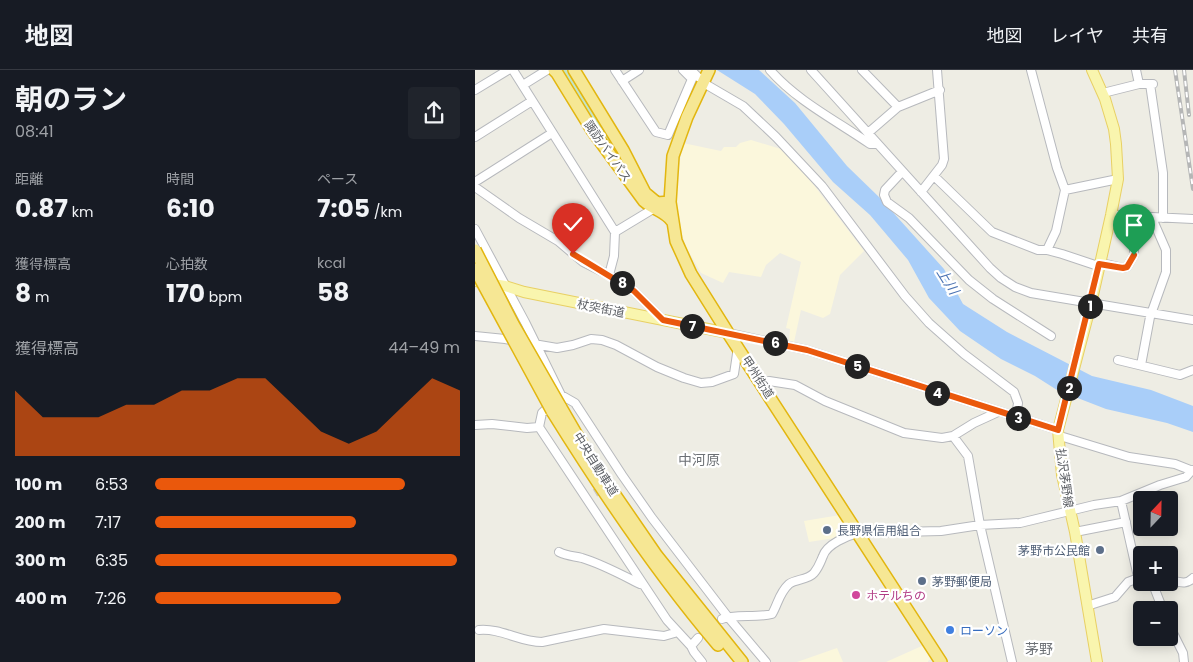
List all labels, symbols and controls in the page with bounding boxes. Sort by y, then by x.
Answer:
text: 地図 [25,19,73,52]
text: 地図 [987,23,1023,48]
text: レイヤ [1051,23,1104,48]
text: 共有 [1132,23,1168,48]
text: 朝のラン [15,80,127,119]
button: share [408,87,460,139]
street label: 諏訪バイパス [580,117,636,185]
text: 08:41 [15,120,54,143]
text: 距離 [15,169,43,189]
text: 時間 [166,169,194,189]
text: ペース [317,169,358,189]
text: 0.87 [15,191,68,226]
text: 6:10 [166,191,215,226]
text: 7:05 [317,191,370,226]
text: km [68,202,93,222]
text: /km [370,202,402,222]
pin [552,203,594,254]
pin [1113,204,1155,255]
icon: check [559,210,587,238]
icon: arrive [1120,211,1148,239]
text: kcal [317,253,346,273]
text: 獲得標高 [15,254,71,274]
text: 心拍数 [166,254,208,274]
water label: 上川 [932,264,965,300]
pin: 8 [609,270,635,296]
text: 8 [618,273,627,293]
text: 58 [317,275,349,310]
text: 8 [15,276,31,311]
text: 170 [166,276,205,311]
text: m [31,287,49,307]
text: bpm [205,287,242,307]
pin: 1 [1077,294,1103,318]
street label: 杖突街道 [576,295,626,321]
text: 1 [1088,296,1093,316]
pin: 7 [679,314,705,338]
text: 7 [689,316,696,336]
pin: 6 [763,330,787,356]
text: 6 [771,333,780,353]
text: 44–49 m [388,336,460,359]
text: 獲得標高 [15,337,79,360]
street label: 甲州街道 [738,352,778,402]
pin: 5 [845,354,869,378]
text: 5 [853,356,862,376]
pin: 2 [1057,376,1081,400]
text: 2 [1066,378,1074,398]
pin: 4 [925,380,949,406]
text: 4 [933,383,942,403]
pin: 3 [1005,406,1031,430]
text: 3 [1014,408,1023,428]
street label: 中央自動車道 [570,429,622,499]
street label: 払沢茅野線 [1052,447,1078,509]
district label: 中河原 [678,450,720,470]
text: 100 m [15,473,62,496]
text: 6:53 [95,473,128,496]
north arrow [1133,491,1177,536]
map controls [1133,491,1178,646]
text: 200 m [15,511,65,534]
text: 7:17 [95,511,121,534]
place label: 長野県信用組合 [837,522,921,539]
marker: 長野県信用組合 [821,524,833,536]
place label: 茅野市公民館 [1018,542,1090,559]
marker: 茅野市公民館 [1094,544,1106,556]
button: + [1133,546,1178,591]
text: 300 m [15,549,66,572]
text: 6:35 [95,549,128,572]
place label: 茅野郵便局 [932,573,992,590]
marker: 茅野郵便局 [916,575,928,587]
text: 400 m [15,587,67,610]
text: 7:26 [95,587,127,610]
place label: ホテルちの [866,587,926,604]
marker: ホテルちの [850,589,862,601]
button: − [1133,601,1178,646]
place label: ローソン [960,622,1008,639]
marker: ローソン [944,624,956,636]
district label: 茅野 [1025,639,1053,659]

